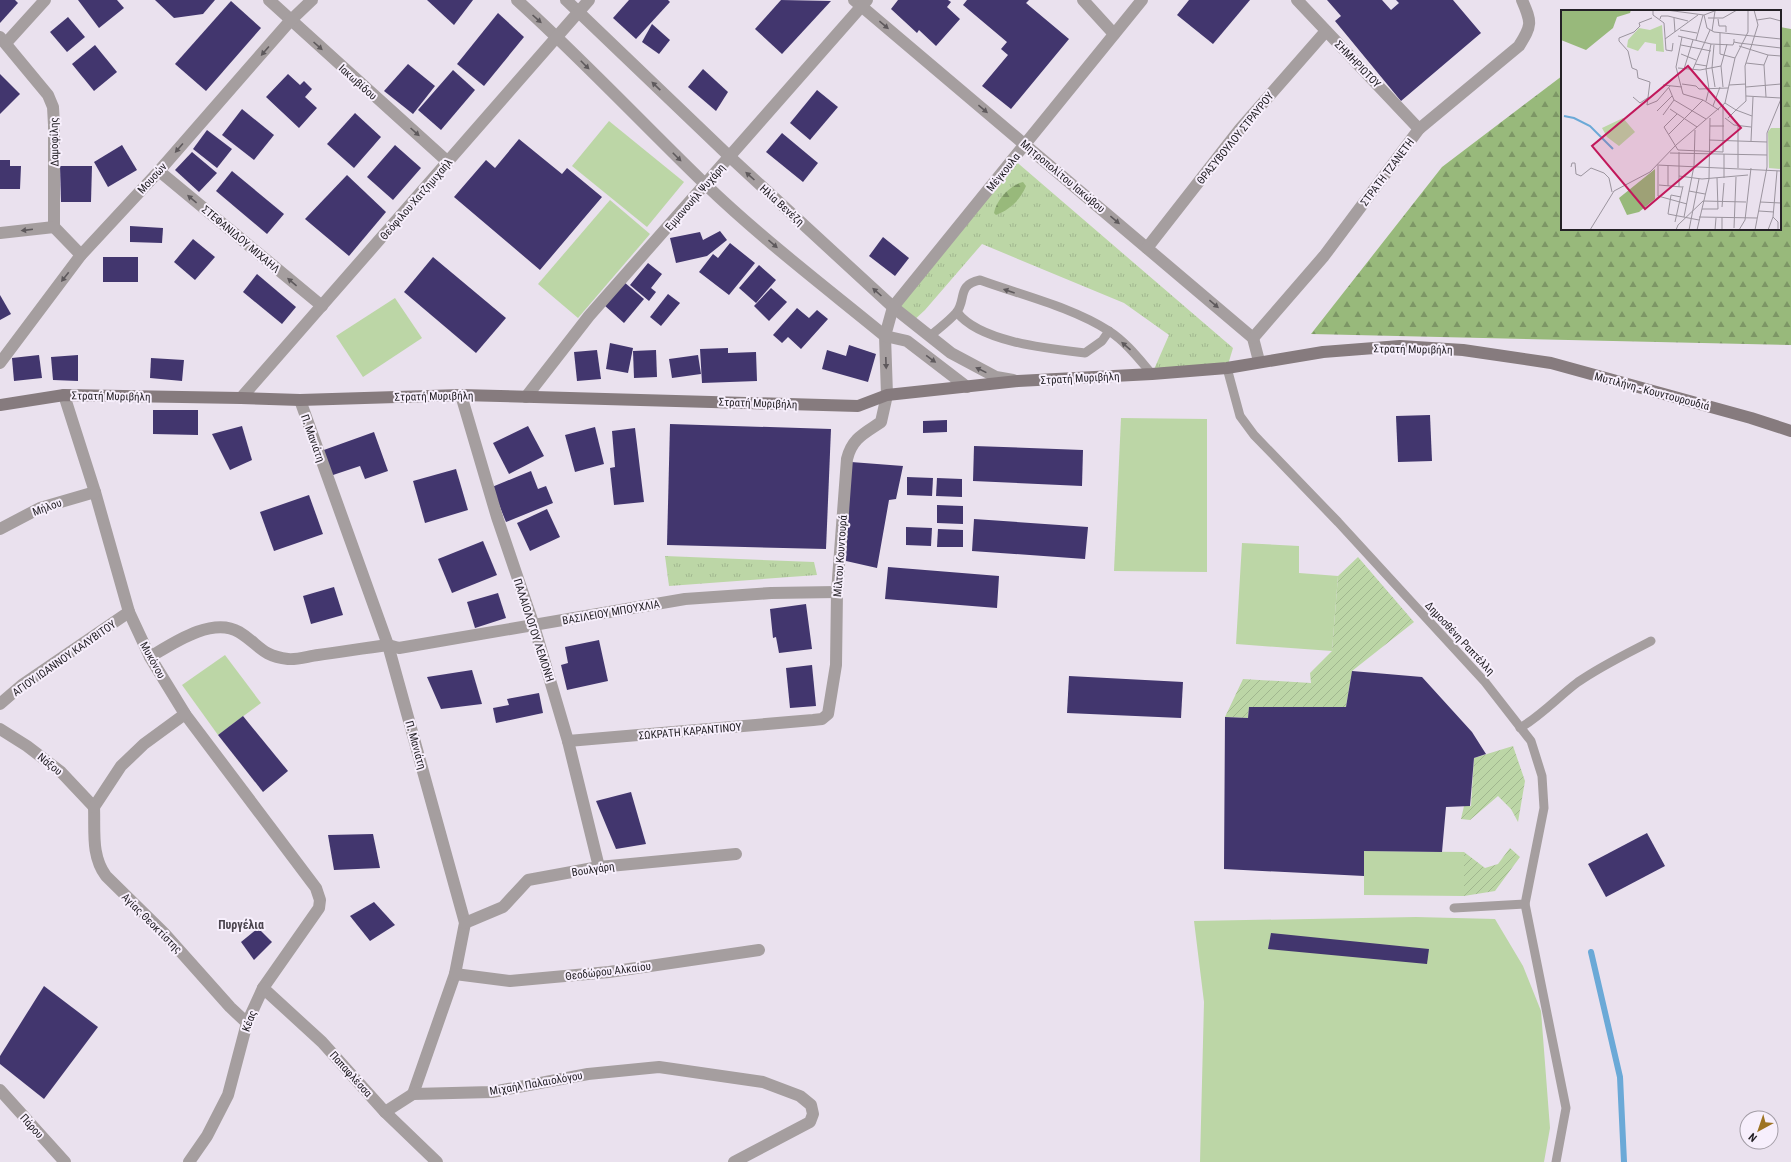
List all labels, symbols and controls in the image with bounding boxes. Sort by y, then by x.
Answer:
inset map [1561,10,1781,230]
one-way arrow [532,14,543,23]
one-way arrow [878,21,889,30]
street label: ΣΗΜΗΡΙΩΤΟΥ [1332,38,1383,91]
one-way arrow [312,41,323,50]
one-way arrow [260,45,269,56]
one-way arrow [580,60,590,70]
street label: Ιακωβίδου [336,62,379,103]
one-way arrow [651,82,661,91]
street label: ΘΡΑΣΥΒΟΥΛΟΥ ΣΤΡΑΥΡΟΥ [1194,90,1277,187]
one-way arrow [978,104,989,113]
street label: Δαμοφίλης [48,117,61,167]
one-way arrow [410,127,419,136]
street label: ΣΤΡΑΤΗ ΤΖΑΝΕΤΗ [1358,136,1417,208]
street label: Μητροπολίτου Ιακώβου [1018,137,1107,215]
one-way arrow [175,144,184,153]
street label: Μέγκουλα [984,150,1023,194]
one-way arrow [672,152,682,162]
street label: Θεόφιλου Χατζημιχαήλ [378,156,455,243]
street label: Μουσών [135,160,170,196]
street label: Εμμανουήλ Ψυχάρη [663,161,728,233]
one-way arrow [746,172,755,181]
street label: Ηλία Βενέζη [757,182,806,229]
one-way arrow [187,194,198,203]
street label: ΣΤΕΦΑΝΙΔΟΥ ΜΙΧΑΗΛ [199,203,282,276]
one-way arrow [1110,215,1119,224]
one-way arrow [21,227,33,233]
one-way arrow [769,239,778,248]
one-way arrow [60,271,69,282]
one-way arrow [287,277,298,286]
one-way arrow [872,287,882,297]
one-way arrow [1003,287,1015,293]
one-way arrow [1209,299,1219,308]
one-way arrow [1120,341,1131,350]
street label: Στρατή Μυριβήλη [1373,342,1453,357]
one-way arrow [926,355,937,363]
one-way arrow [883,357,889,370]
one-way arrow [975,367,987,373]
street label: Στρατή Μυριβήλη [1040,370,1120,387]
street label: Μυτιλήνη - Κουντουρουδιά [1593,370,1711,413]
street label: Στρατή Μυριβήλη [71,389,151,404]
street label: Στρατή Μυριβήλη [394,389,474,404]
street label: Στρατή Μυριβήλη [718,396,798,411]
street label: Π. Μανιάτη [298,412,327,464]
street label: Μήλου [31,496,63,519]
street label: Μίλτου Κουντουρά [831,514,850,597]
street label: ΠΑΛΑΙΟΛΟΓΟΥ ΛΕΜΟΝΗ [511,577,556,683]
street label: ΒΑΣΙΛΕΙΟΥ ΜΠΟΥΧΛΙΑ [561,597,662,627]
street label: Δημοσθένη Ραπτέλλη [1422,599,1497,678]
street label: ΑΓΙΟΥ ΙΩΑΝΝΟΥ ΚΑΛΥΒΙΤΟΥ [10,618,119,699]
street label: Μυκόνου [137,640,168,681]
street label: Π. Μανιάτη [402,719,429,771]
street label: ΣΩΚΡΑΤΗ ΚΑΡΑΝΤΙΝΟΥ [638,721,742,742]
street label: Νάξου [35,751,65,778]
street label: Βουλγάρη [571,860,615,879]
street label: Αγίας Θεοκτίστης [119,891,184,956]
district label: Πυργέλια [218,918,264,932]
street label: Θεοδώρου Αλκαίου [565,960,652,983]
street label: Κέας [240,1009,259,1034]
street label: Παπαφλέσσα [327,1049,375,1100]
street label: Μιχαήλ Παλαιολόγου [489,1069,584,1098]
north arrow [1739,1110,1779,1150]
street label: Πάρου [17,1111,46,1141]
text: N [1746,1130,1760,1144]

